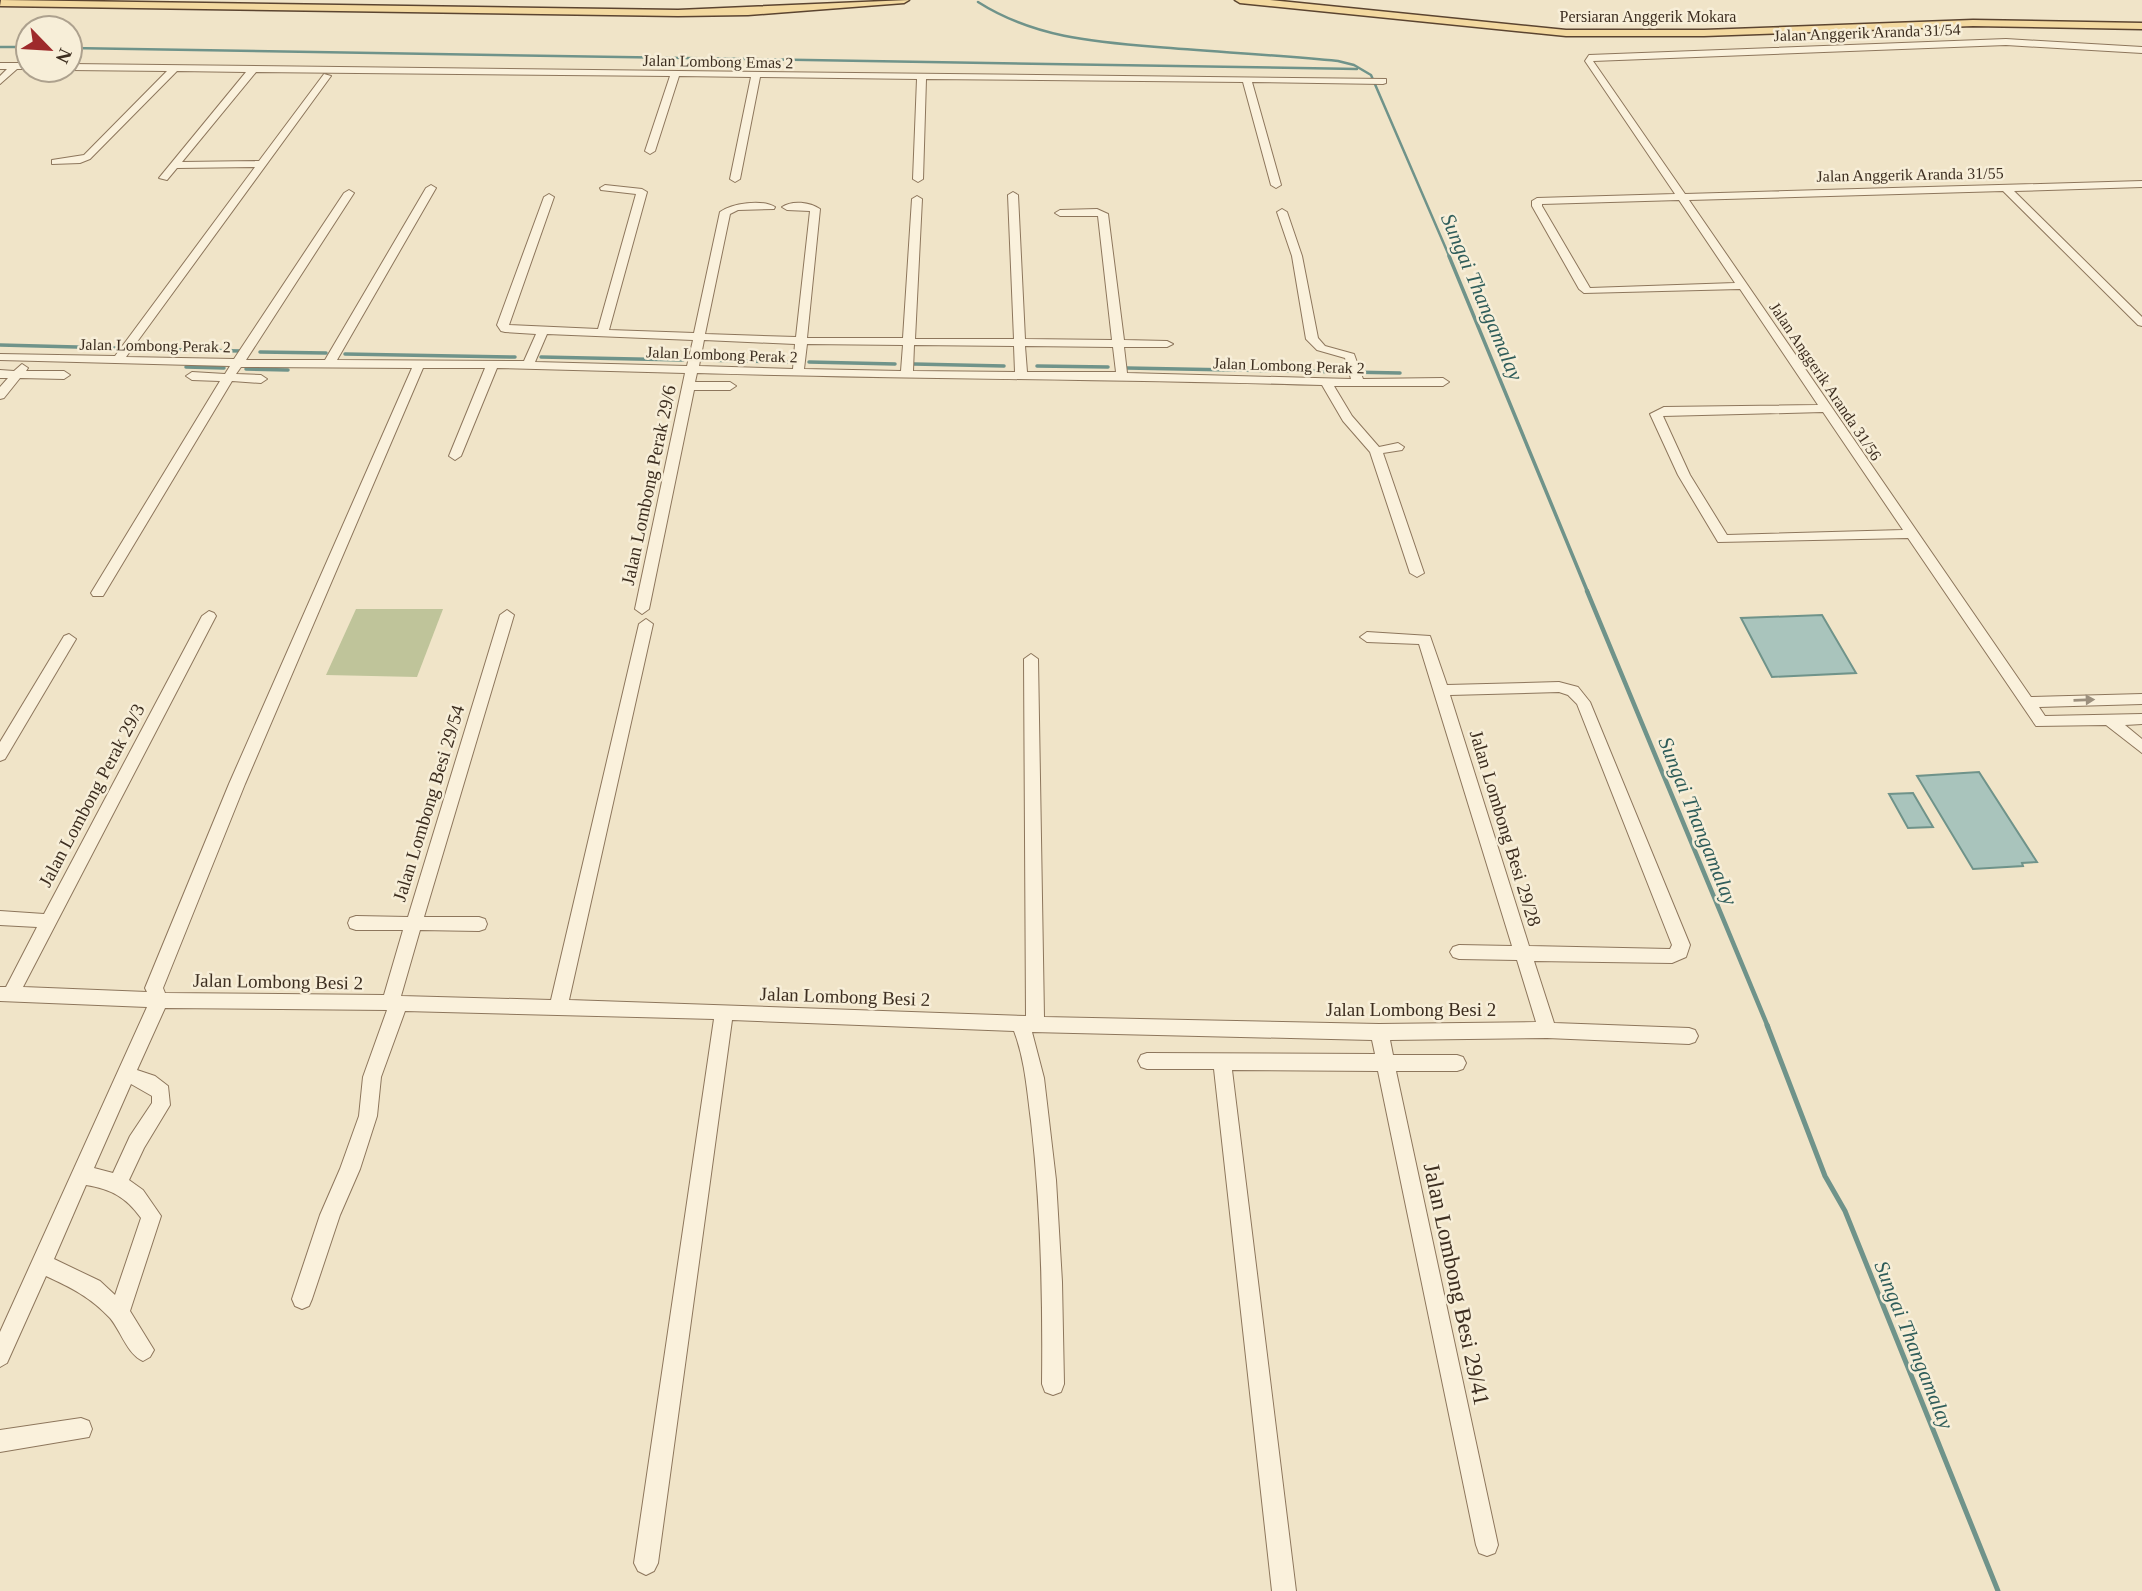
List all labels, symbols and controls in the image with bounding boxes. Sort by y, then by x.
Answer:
street label: Persiaran Anggerik Mokara [1560,8,1736,26]
north arrow [14,14,84,84]
street label: Jalan Anggerik Aranda 31/54 [1773,21,1961,45]
text: N [51,45,76,67]
street label: Jalan Lombong Emas 2 [643,52,793,72]
street label: Jalan Anggerik Aranda 31/55 [1816,164,2004,186]
water label: Sungai Thangamalay [1436,210,1528,385]
street label: Jalan Anggerik Aranda 31/56 [1765,299,1885,464]
street label: Jalan Lombong Perak 2 [79,336,231,356]
street label: Jalan Lombong Perak 2 [646,343,798,367]
street label: Jalan Lombong Perak 2 [1213,354,1365,378]
street label: Jalan Lombong Perak 29/6 [617,383,680,587]
one-way arrow [2074,695,2096,706]
street label: Jalan Lombong Perak 29/3 [34,700,149,890]
street label: Jalan Lombong Besi 29/54 [389,702,469,904]
street label: Jalan Lombong Besi 29/28 [1466,727,1545,929]
water label: Sungai Thangamalay [1653,733,1743,909]
street label: Jalan Lombong Besi 2 [193,970,363,993]
street label: Jalan Lombong Besi 2 [759,983,931,1010]
street label: Jalan Lombong Besi 2 [1326,999,1496,1020]
street label: Jalan Lombong Besi 29/41 [1419,1161,1494,1408]
water label: Sungai Thangamalay [1869,1257,1959,1433]

